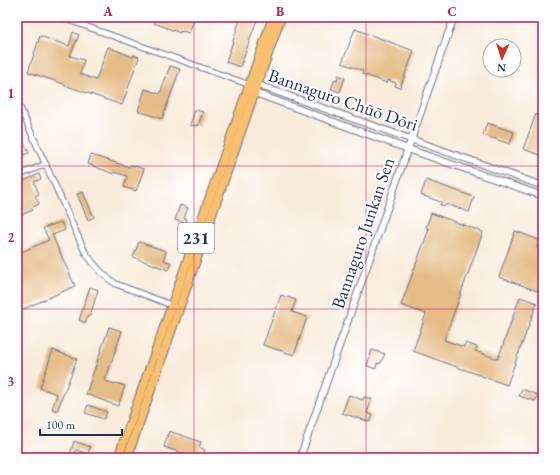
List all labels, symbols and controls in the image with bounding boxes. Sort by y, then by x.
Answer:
text: A [102,3,113,20]
text: B [276,3,284,20]
text: C [447,3,457,20]
north arrow [482,38,522,78]
text: N [497,61,506,75]
street label: Bannaguro Chūō Dōri [265,63,422,136]
text: 1 [8,85,15,102]
street label: Bannaguro Junkan Sen [326,154,399,312]
road number: 231 [178,223,214,253]
text: 2 [8,229,15,246]
text: 3 [8,373,15,390]
scale bar [40,411,122,437]
text: 100 m [46,417,76,433]

